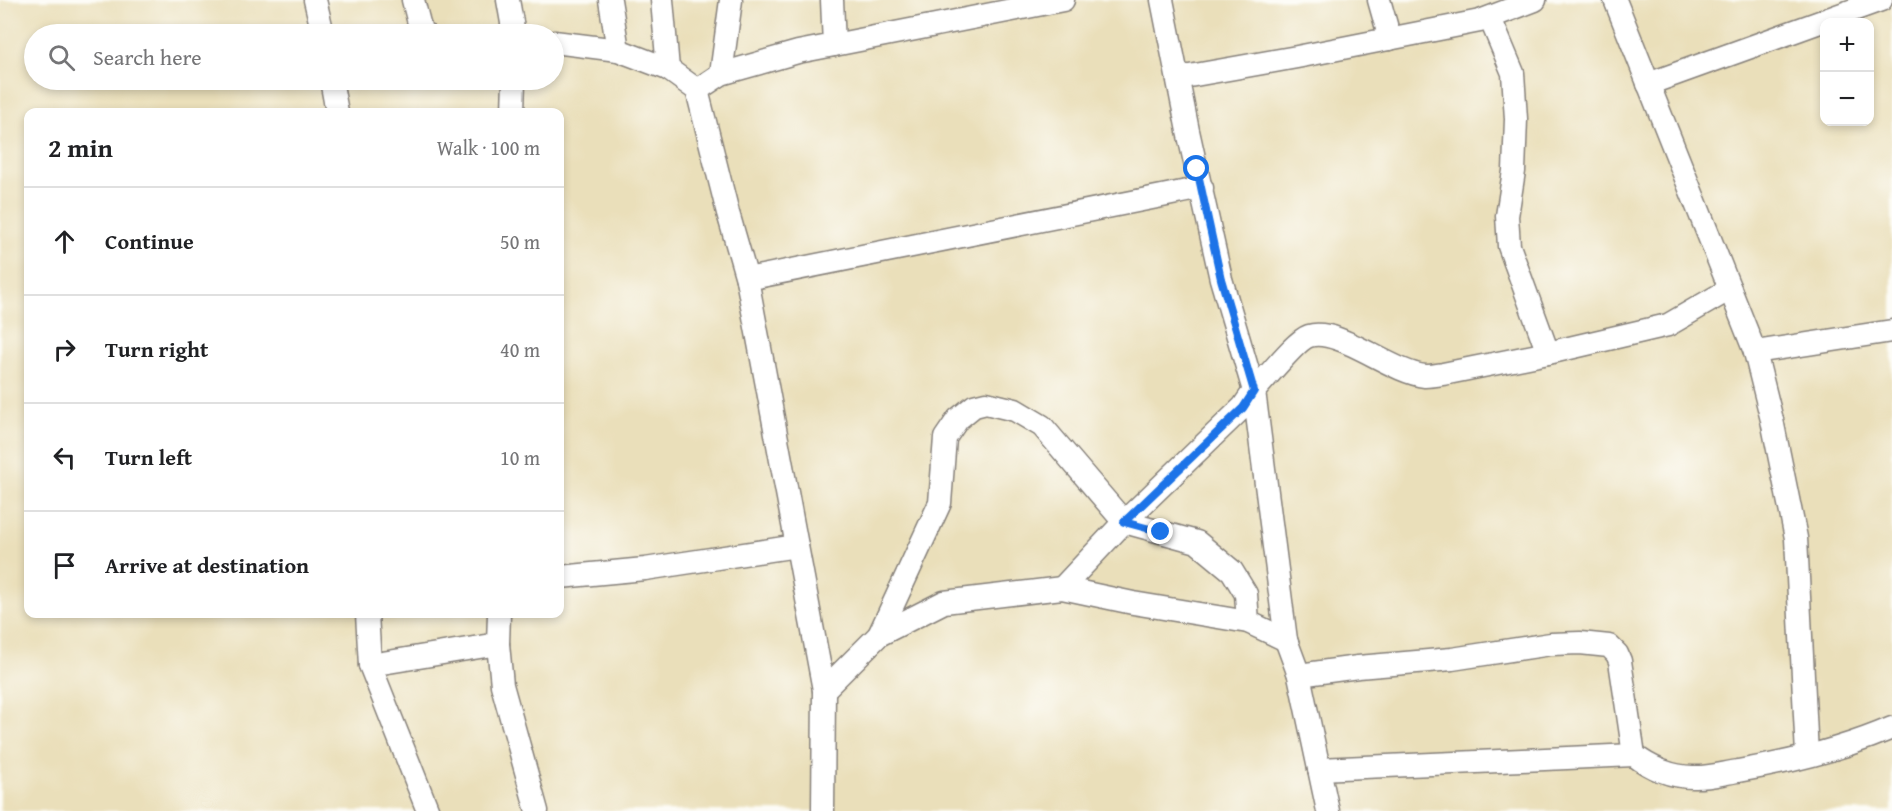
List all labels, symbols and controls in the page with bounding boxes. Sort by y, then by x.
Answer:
map controls [1820,18,1874,126]
button: + [1820,18,1874,72]
search box [24,24,564,90]
icon: search [45,41,78,74]
text: Search here [93,41,202,73]
button: − [1820,72,1874,126]
text: 2 min [48,128,113,167]
text: Walk · 100 m [437,133,540,162]
route start [1183,155,1209,181]
icon: ahead [48,225,81,258]
text: Continue [105,225,194,257]
text: 50 m [500,227,540,256]
icon: right [48,333,81,366]
text: Turn right [105,333,208,365]
text: 40 m [500,335,540,364]
icon: left [48,441,81,474]
text: Turn left [105,441,192,473]
text: 10 m [500,443,540,472]
route end [1147,518,1173,544]
icon: arrive [48,549,81,582]
text: Arrive at destination [105,549,309,581]

